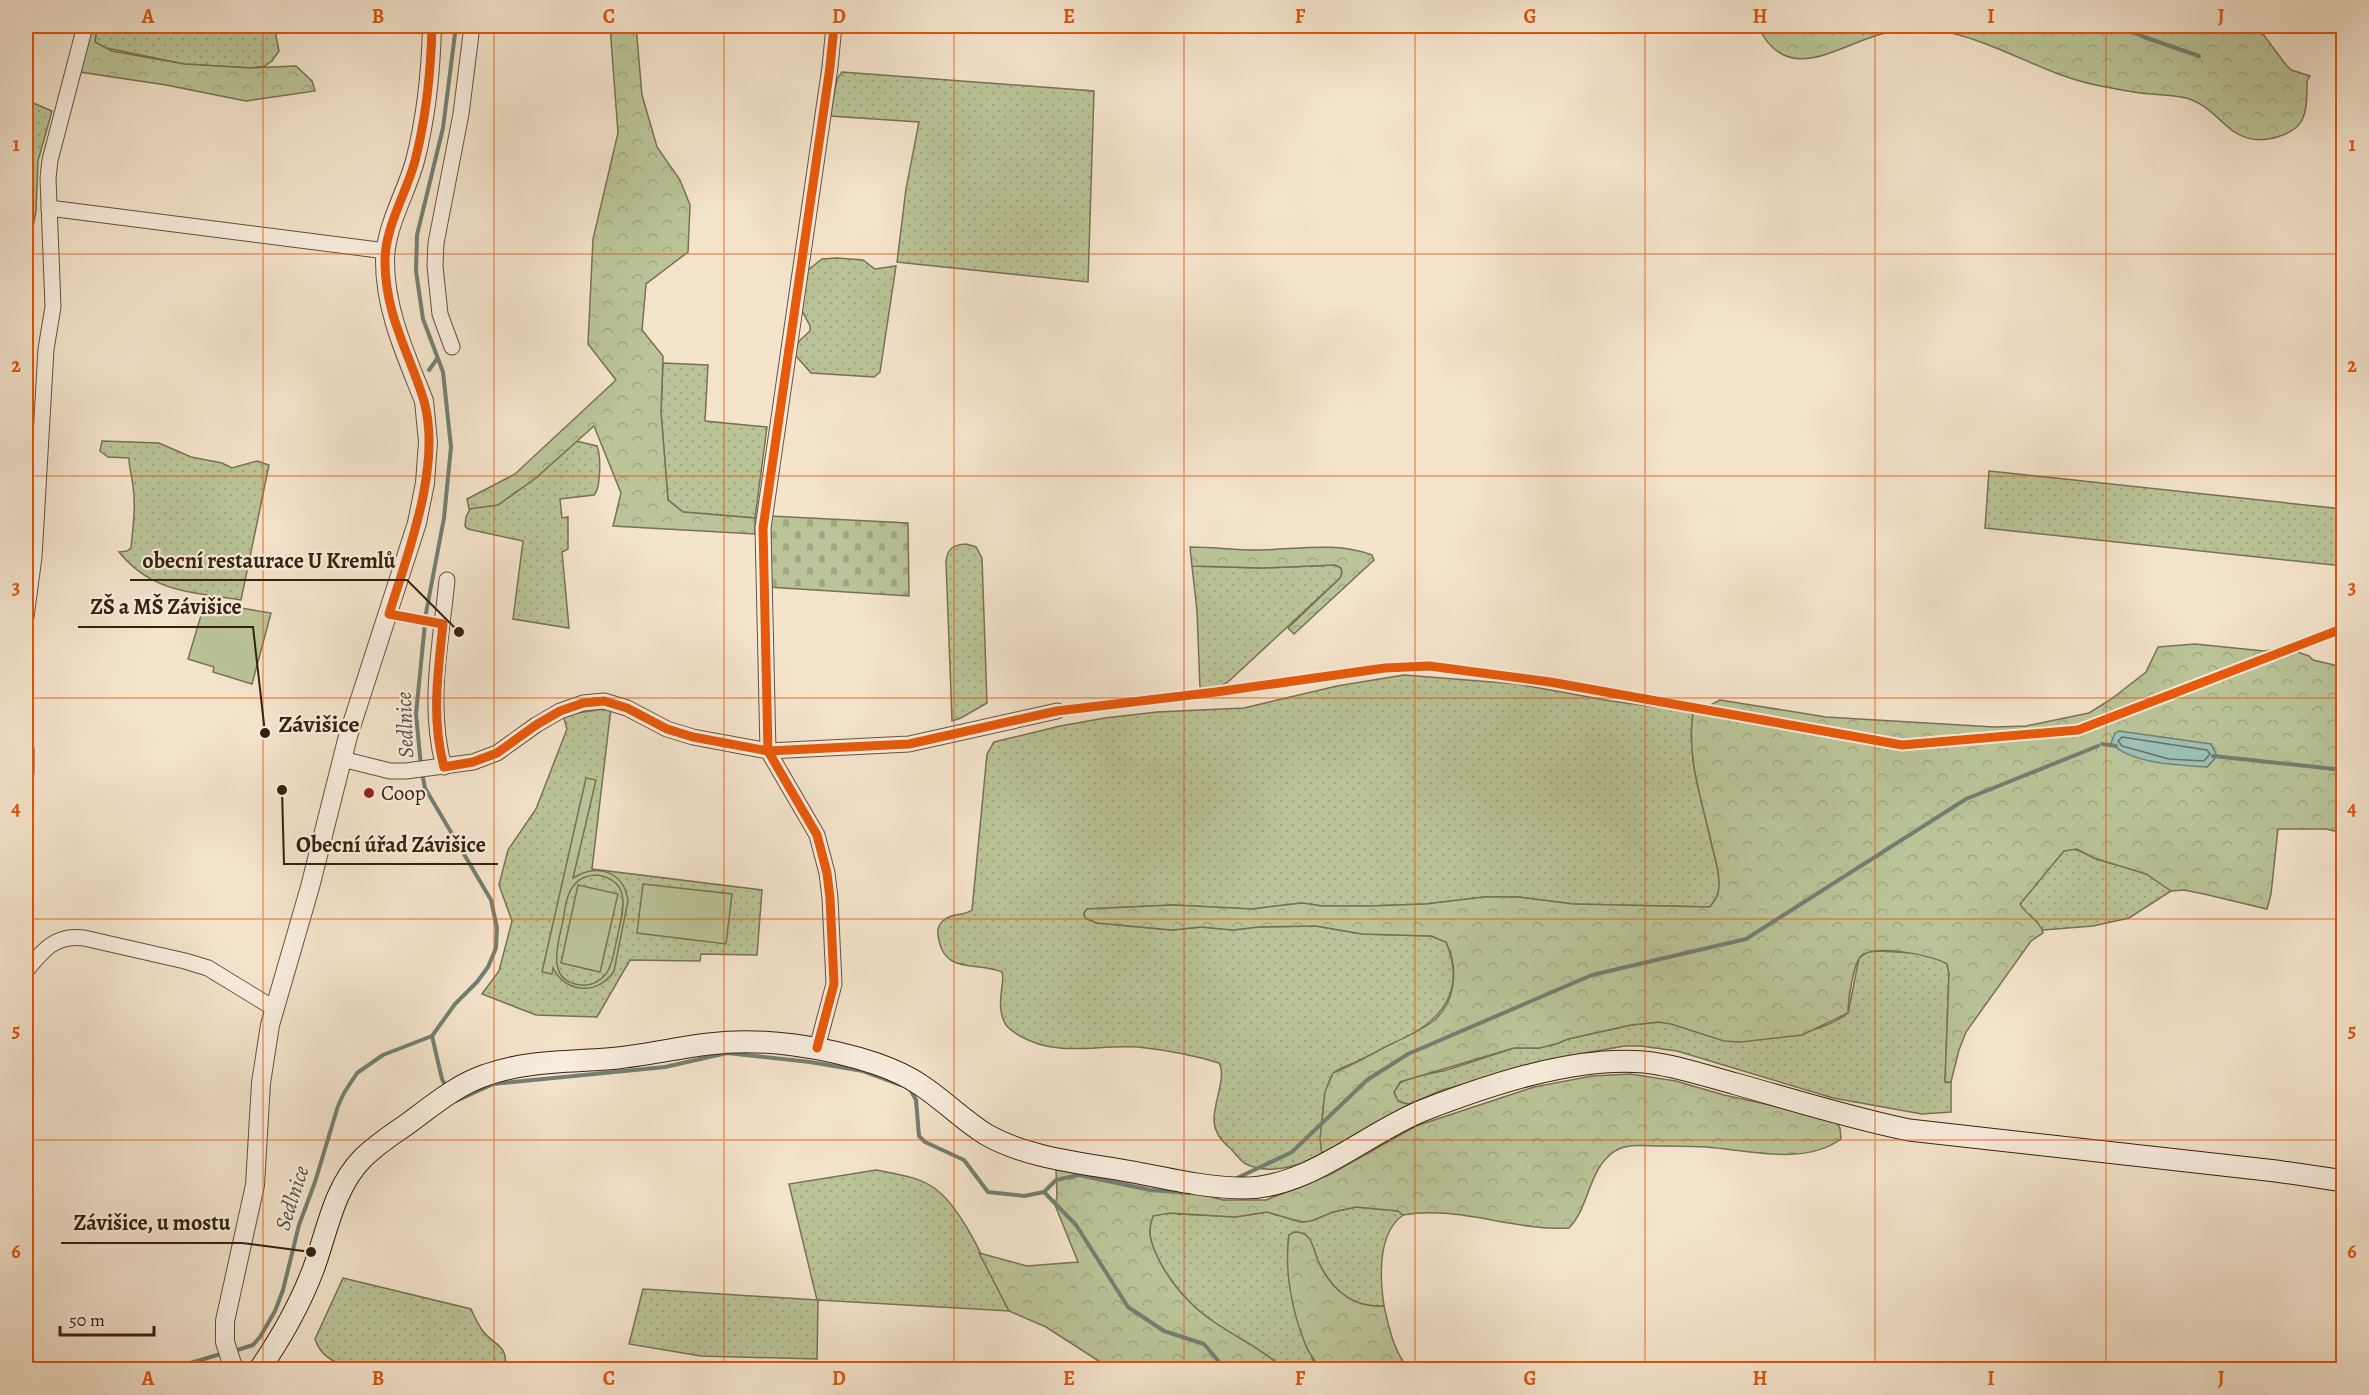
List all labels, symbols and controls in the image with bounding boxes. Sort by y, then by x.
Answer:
text: A [141,3,155,30]
text: B [372,3,384,30]
text: C [603,3,615,30]
text: D [832,3,846,30]
text: E [1063,3,1075,30]
text: F [1295,3,1306,30]
text: G [1523,3,1537,30]
text: H [1753,3,1768,30]
text: I [1987,3,1995,30]
text: J [2218,3,2225,30]
text: 1 [12,131,20,158]
text: 1 [2348,131,2356,158]
text: 2 [11,352,21,379]
text: 2 [2347,352,2357,379]
callout: obecní restaurace U Kremlů [130,540,407,580]
text: obecní restaurace U Kremlů [142,546,397,576]
text: 3 [12,574,20,601]
text: 3 [2348,574,2356,601]
callout: ZŠ a MŠ Závišice [78,587,253,627]
text: ZŠ a MŠ Závišice [90,592,242,622]
water label: Sedlnice [389,691,421,759]
district label: Závišice [278,708,360,740]
place label: Coop [381,779,426,807]
marker: Coop [362,786,376,800]
text: 4 [11,795,21,822]
text: 4 [2347,795,2357,822]
callout: Obecní úřad Závišice [284,824,498,864]
text: Obecní úřad Závišice [296,830,486,860]
text: 5 [12,1017,20,1044]
text: 5 [2348,1017,2356,1044]
water label: Sedlnice [268,1162,317,1234]
callout: Závišice, u mostu [61,1203,242,1243]
text: Závišice, u mostu [73,1208,232,1238]
text: 6 [11,1238,21,1265]
text: 6 [2347,1238,2357,1265]
scale bar [60,1299,154,1337]
text: 50 m [69,1308,105,1332]
text: A [141,1365,155,1392]
text: B [372,1365,384,1392]
text: C [603,1365,615,1392]
text: D [832,1365,846,1392]
text: E [1063,1365,1075,1392]
text: F [1295,1365,1306,1392]
text: G [1523,1365,1537,1392]
text: H [1753,1365,1768,1392]
text: I [1987,1365,1995,1392]
text: J [2218,1365,2225,1392]

